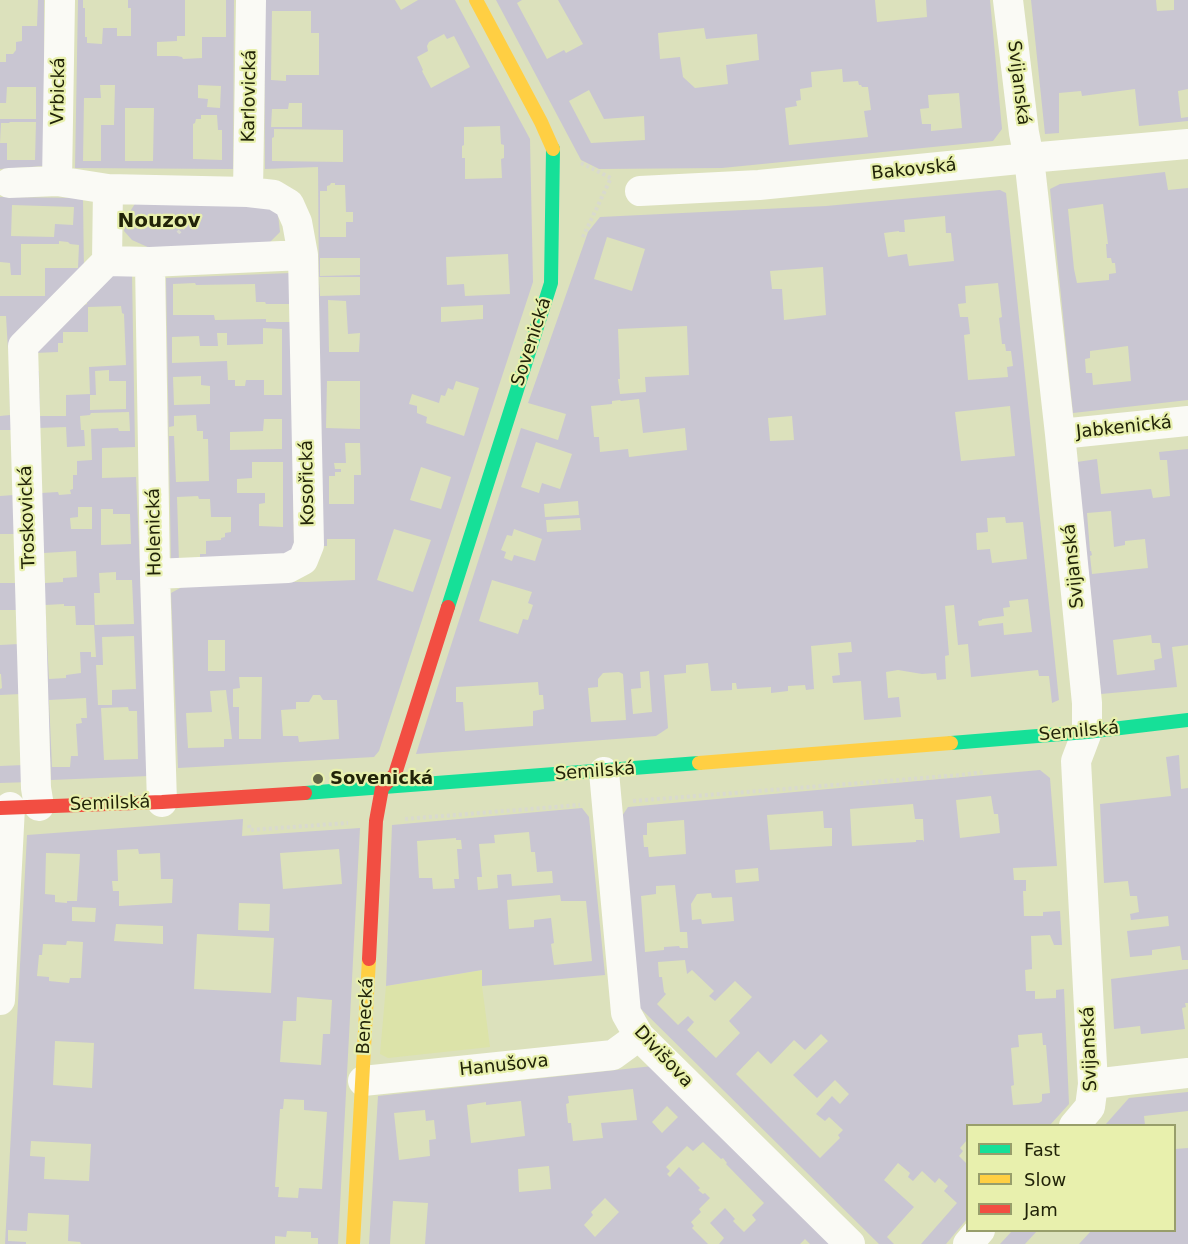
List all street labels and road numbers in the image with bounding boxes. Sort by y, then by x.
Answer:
street label: Svijanská [1002,39,1034,127]
street label: Karlovická [238,50,262,142]
street label: Vrbická [48,57,70,125]
street label: Bakovská [870,155,958,185]
street label: Sovenická [508,295,556,389]
street label: Jabkenická [1075,412,1173,444]
street label: Kosořická [296,440,320,526]
street label: Troskovická [15,465,41,569]
street label: Holenická [143,488,167,576]
street label: Svijanská [1059,523,1089,609]
street label: Semilská [1038,718,1120,746]
street label: Semilská [554,758,636,786]
street label: Semilská [69,792,151,816]
street label: Benecká [353,977,379,1055]
street label: Svijanská [1078,1006,1102,1092]
street label: Divišova [629,1022,697,1092]
street label: Hanušova [458,1051,550,1081]

